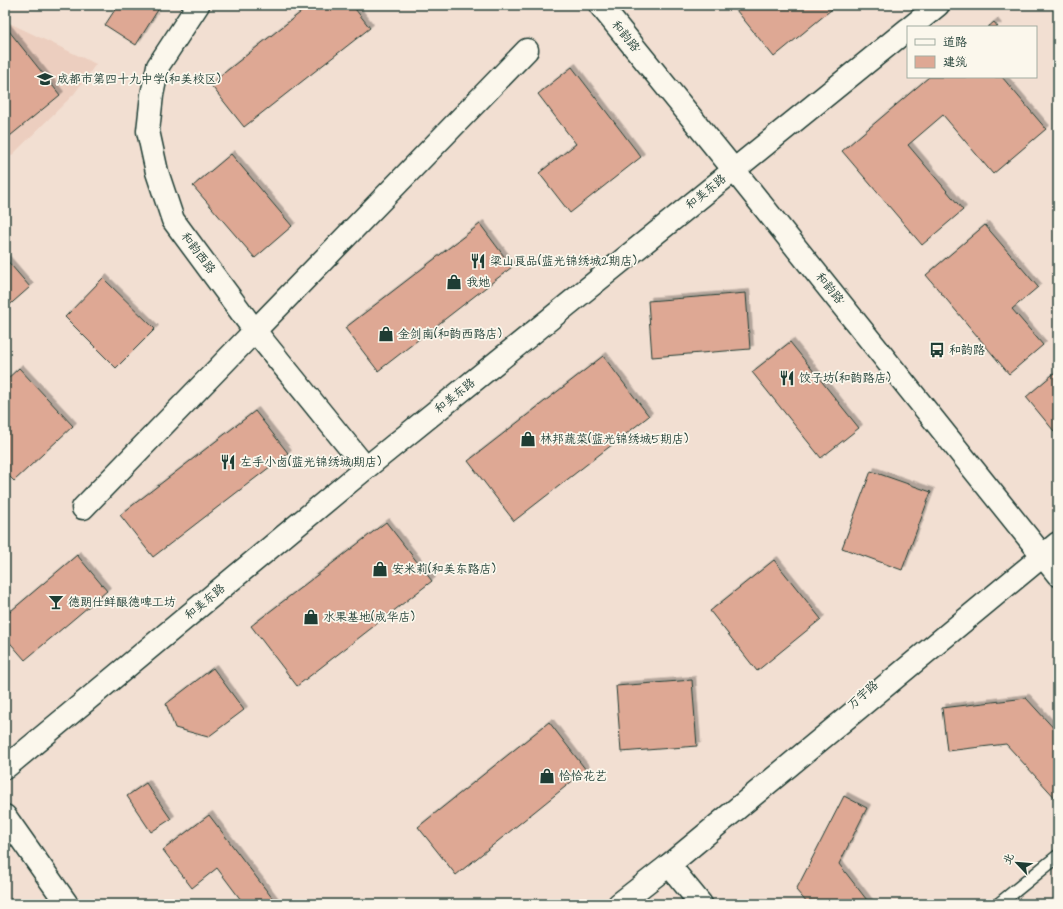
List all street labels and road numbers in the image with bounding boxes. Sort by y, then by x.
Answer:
street label: 和韵路’ [607,17,645,57]
street label: 和美东路 [682,170,730,214]
street label: 和韵西路 [177,229,219,277]
street label: 和韵路’ [811,269,849,309]
street label: 和美东路 [431,374,479,418]
street label: 和美东路 [181,580,229,624]
street label: 万宇路 [844,677,882,713]

